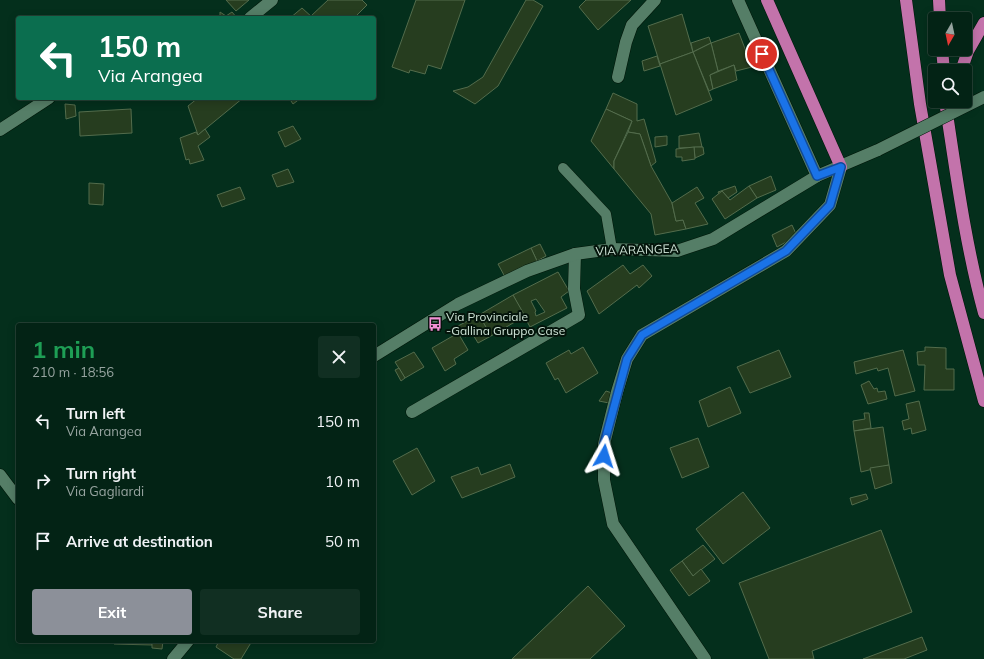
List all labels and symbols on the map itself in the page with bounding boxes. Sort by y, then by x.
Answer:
north arrow [928,12,972,56]
pin [745,37,779,71]
street label: VIA ARANGEA [595,241,679,258]
place label: Via Provinciale -Gallina Gruppo Case [446,309,565,338]
bus stop icon: Via Provinciale -Gallina Gruppo Case [427,316,443,332]
position arrow [583,435,625,477]

